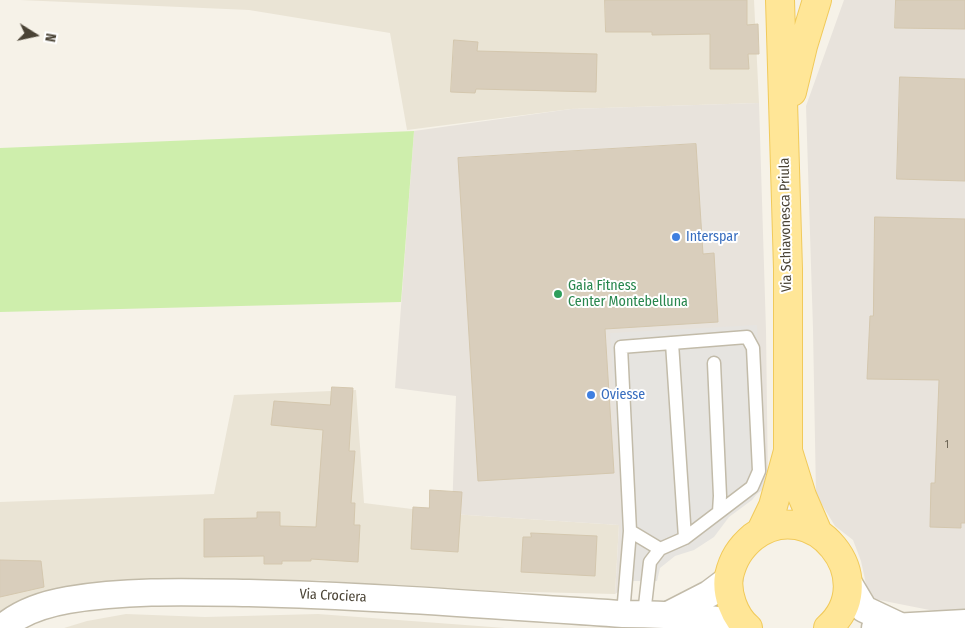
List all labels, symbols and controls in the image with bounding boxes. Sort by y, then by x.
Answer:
north arrow [10,10,60,60]
text: N [41,32,59,43]
street label: Via Schiavonesca Priula [776,158,796,292]
place label: Interspar [686,229,738,245]
marker: Interspar [670,231,682,243]
place label: Gaia Fitness Center Montebelluna [568,278,688,310]
marker: Gaia Fitness Center Montebelluna [552,288,564,300]
place label: Oviesse [601,387,645,403]
marker: Oviesse [585,389,597,401]
house number: 1 [945,438,949,452]
street label: Via Crociera [299,586,367,606]

